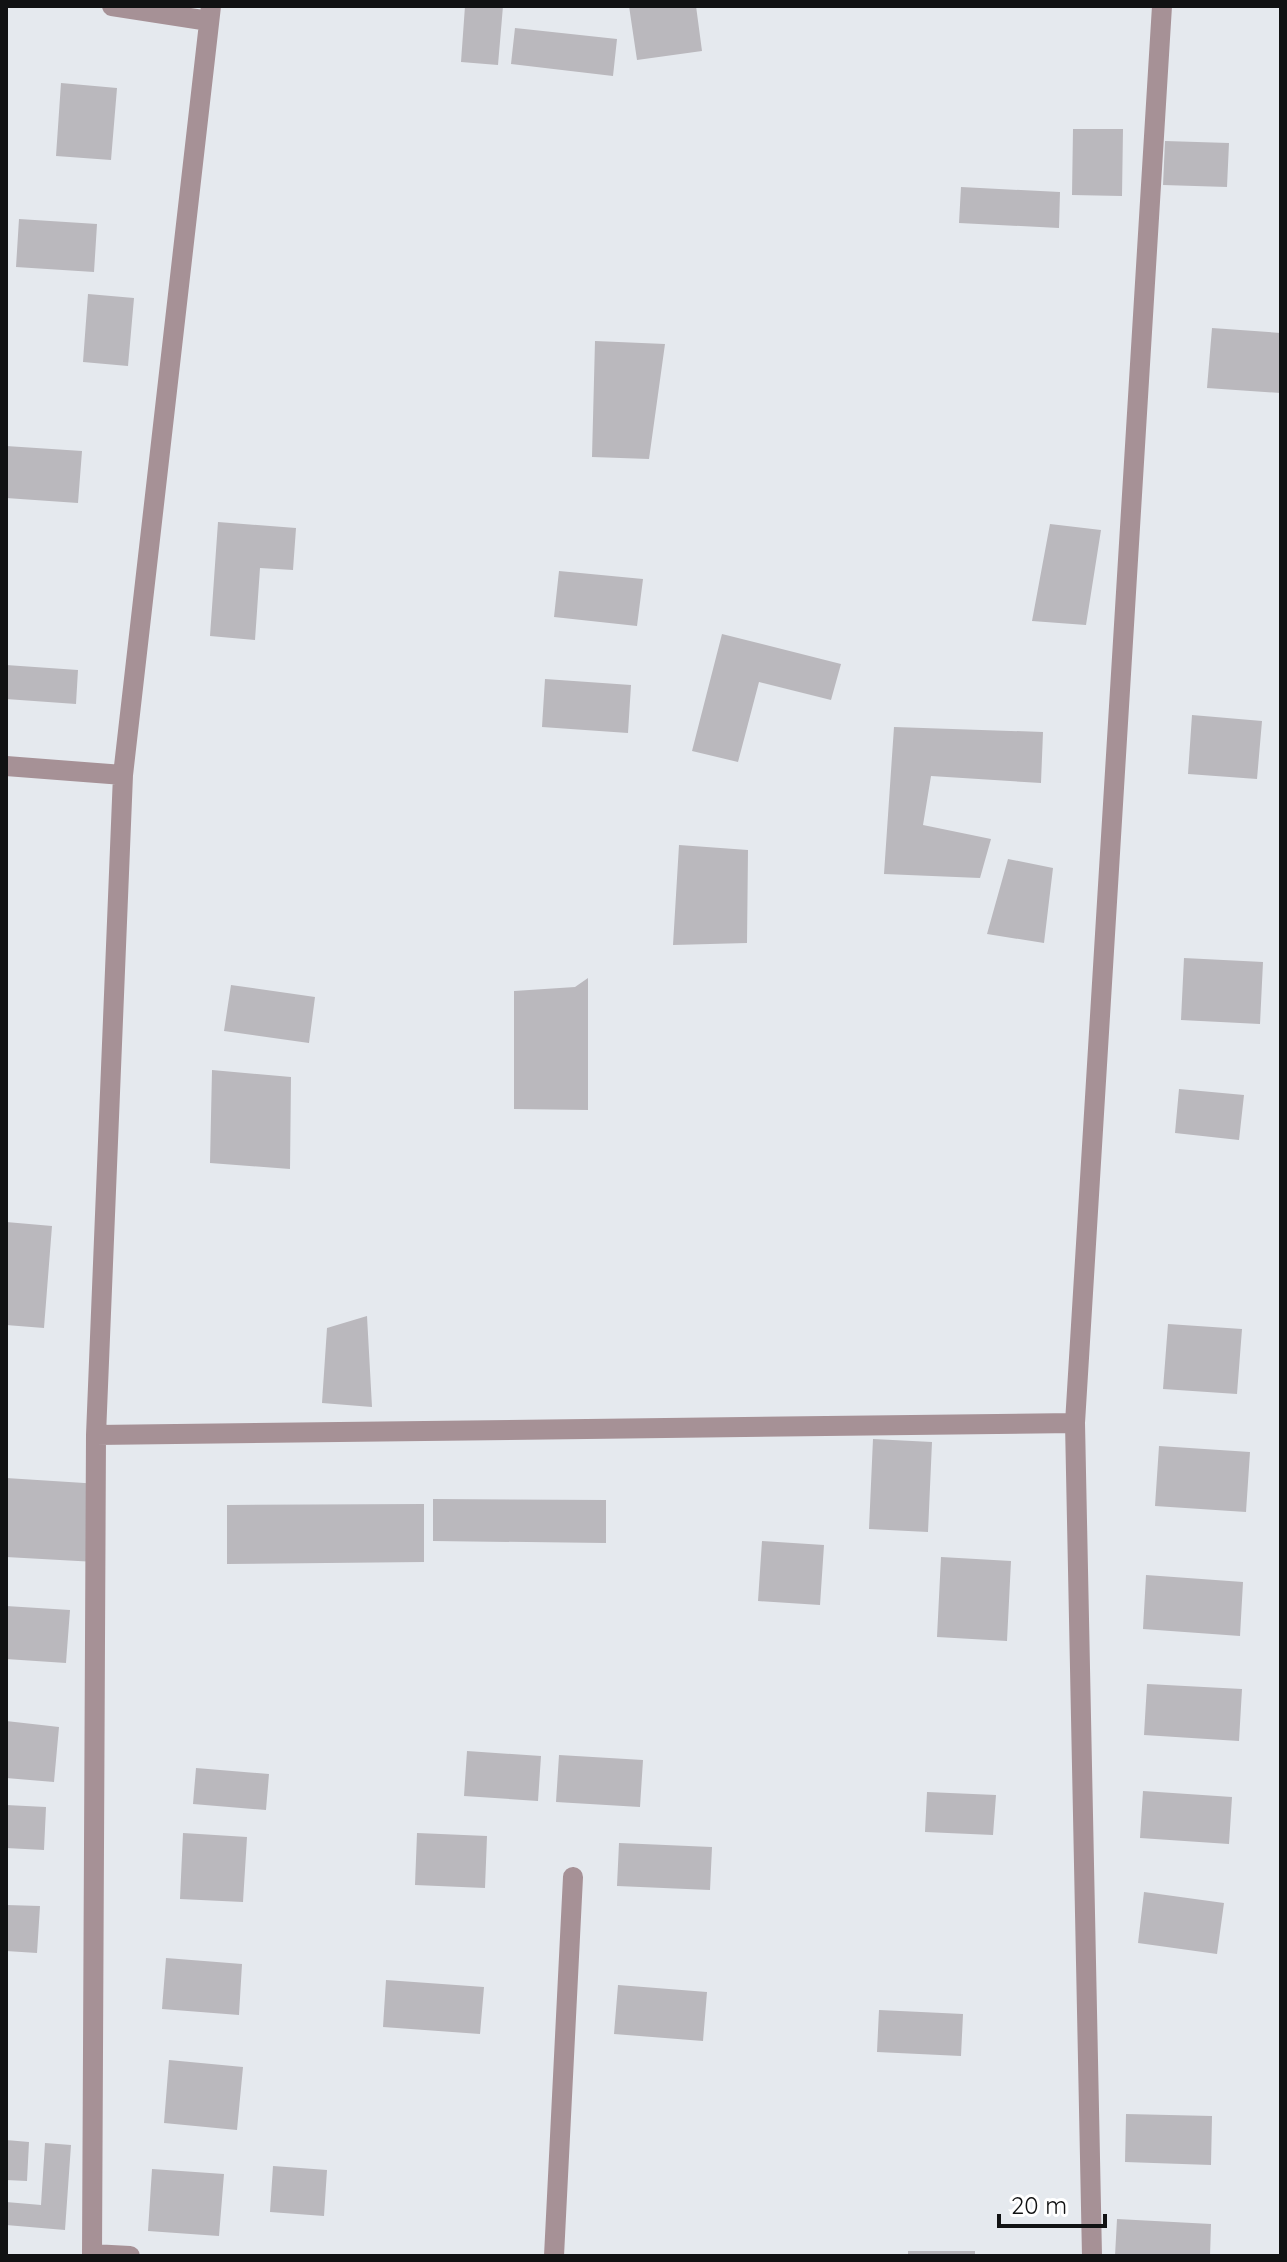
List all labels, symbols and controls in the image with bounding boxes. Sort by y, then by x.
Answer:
scale bar [999,2178,1105,2228]
text: 20 m [1011,2190,1067,2220]

